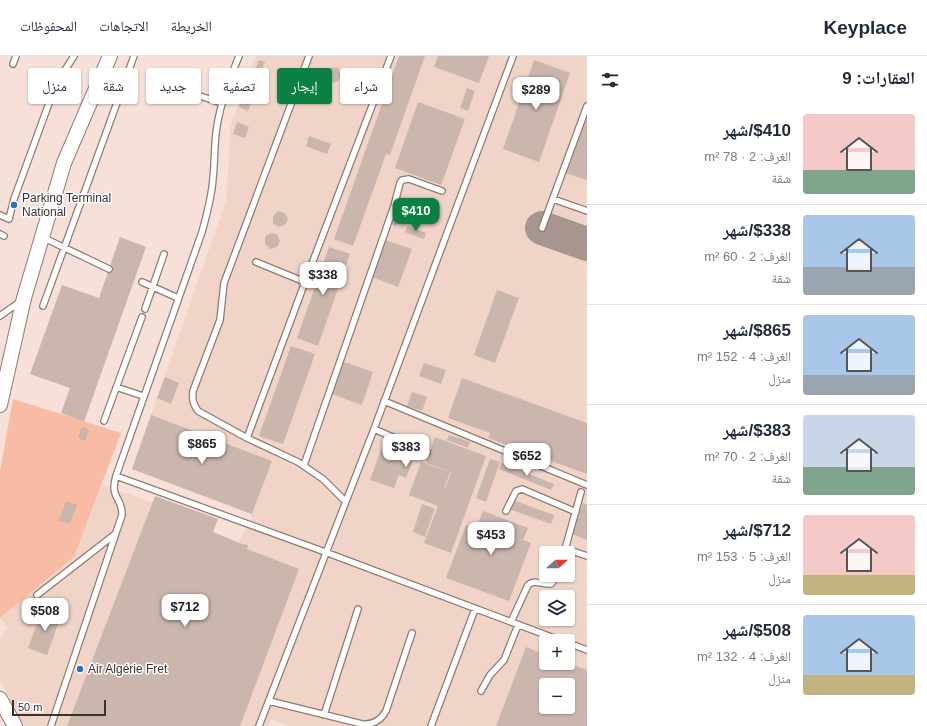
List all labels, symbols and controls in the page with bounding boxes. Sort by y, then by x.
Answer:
text: Keyplace [824,17,907,38]
text: المحفوظات [20,18,77,34]
text: الاتجاهات [99,18,149,34]
text: الخريطة [171,18,212,34]
chip: منزل [28,68,81,104]
chip: شقة [89,68,138,104]
chip: جديد [146,68,201,104]
chip: تصفية [209,68,269,104]
chip: إيجار [277,68,332,104]
chip: شراء [340,68,392,104]
icon: filters [599,69,621,91]
text: العقارات: 9 [842,69,915,88]
pin: $289 [512,77,560,111]
text: $289 [522,82,550,97]
text: $410/شهر [723,121,791,140]
icon: home [835,130,883,178]
text: الغرف: 2 · 78 m² [704,149,791,164]
text: شقة [772,171,791,186]
place label: Parking Terminal National [22,191,111,219]
pin: $410 [392,198,440,232]
marker: Parking Terminal National [9,200,19,210]
text: $410 [402,203,430,218]
text: $338/شهر [723,221,791,240]
icon: home [835,231,883,279]
text: الغرف: 2 · 60 m² [704,249,791,264]
pin: $338 [299,262,347,296]
text: $338 [309,267,337,282]
text: شقة [772,271,791,286]
text: $865/شهر [723,321,791,340]
icon: home [835,331,883,379]
text: الغرف: 4 · 152 m² [697,349,791,364]
text: منزل [768,371,791,386]
text: $383/شهر [723,421,791,440]
pin: $865 [178,431,226,465]
icon: home [835,431,883,479]
pin: $383 [382,434,430,468]
text: $865 [188,436,216,451]
text: $383 [392,439,420,454]
pin: $652 [503,443,551,477]
text: $652 [513,448,541,463]
text: الغرف: 2 · 70 m² [704,449,791,464]
text: شقة [772,471,791,486]
text: $712/شهر [723,521,791,540]
pin: $453 [467,522,515,556]
text: $453 [477,527,505,542]
icon: home [835,531,883,579]
north arrow [539,546,575,582]
map controls [539,546,575,714]
text: الغرف: 5 · 153 m² [697,549,791,564]
text: منزل [768,571,791,586]
button: layers [539,590,575,626]
pin: $712 [161,594,209,628]
pin: $508 [21,598,69,632]
text: $712 [171,599,199,614]
text: $508 [31,603,59,618]
text: $508/شهر [723,621,791,640]
icon: home [835,631,883,679]
button: + [539,634,575,670]
text: الغرف: 4 · 132 m² [697,649,791,664]
place label: Air Algérie Fret [88,662,168,676]
marker: Air Algérie Fret [75,664,85,674]
text: منزل [768,671,791,686]
button: − [539,678,575,714]
scale bar [12,698,106,717]
text: 50 m [18,701,42,713]

